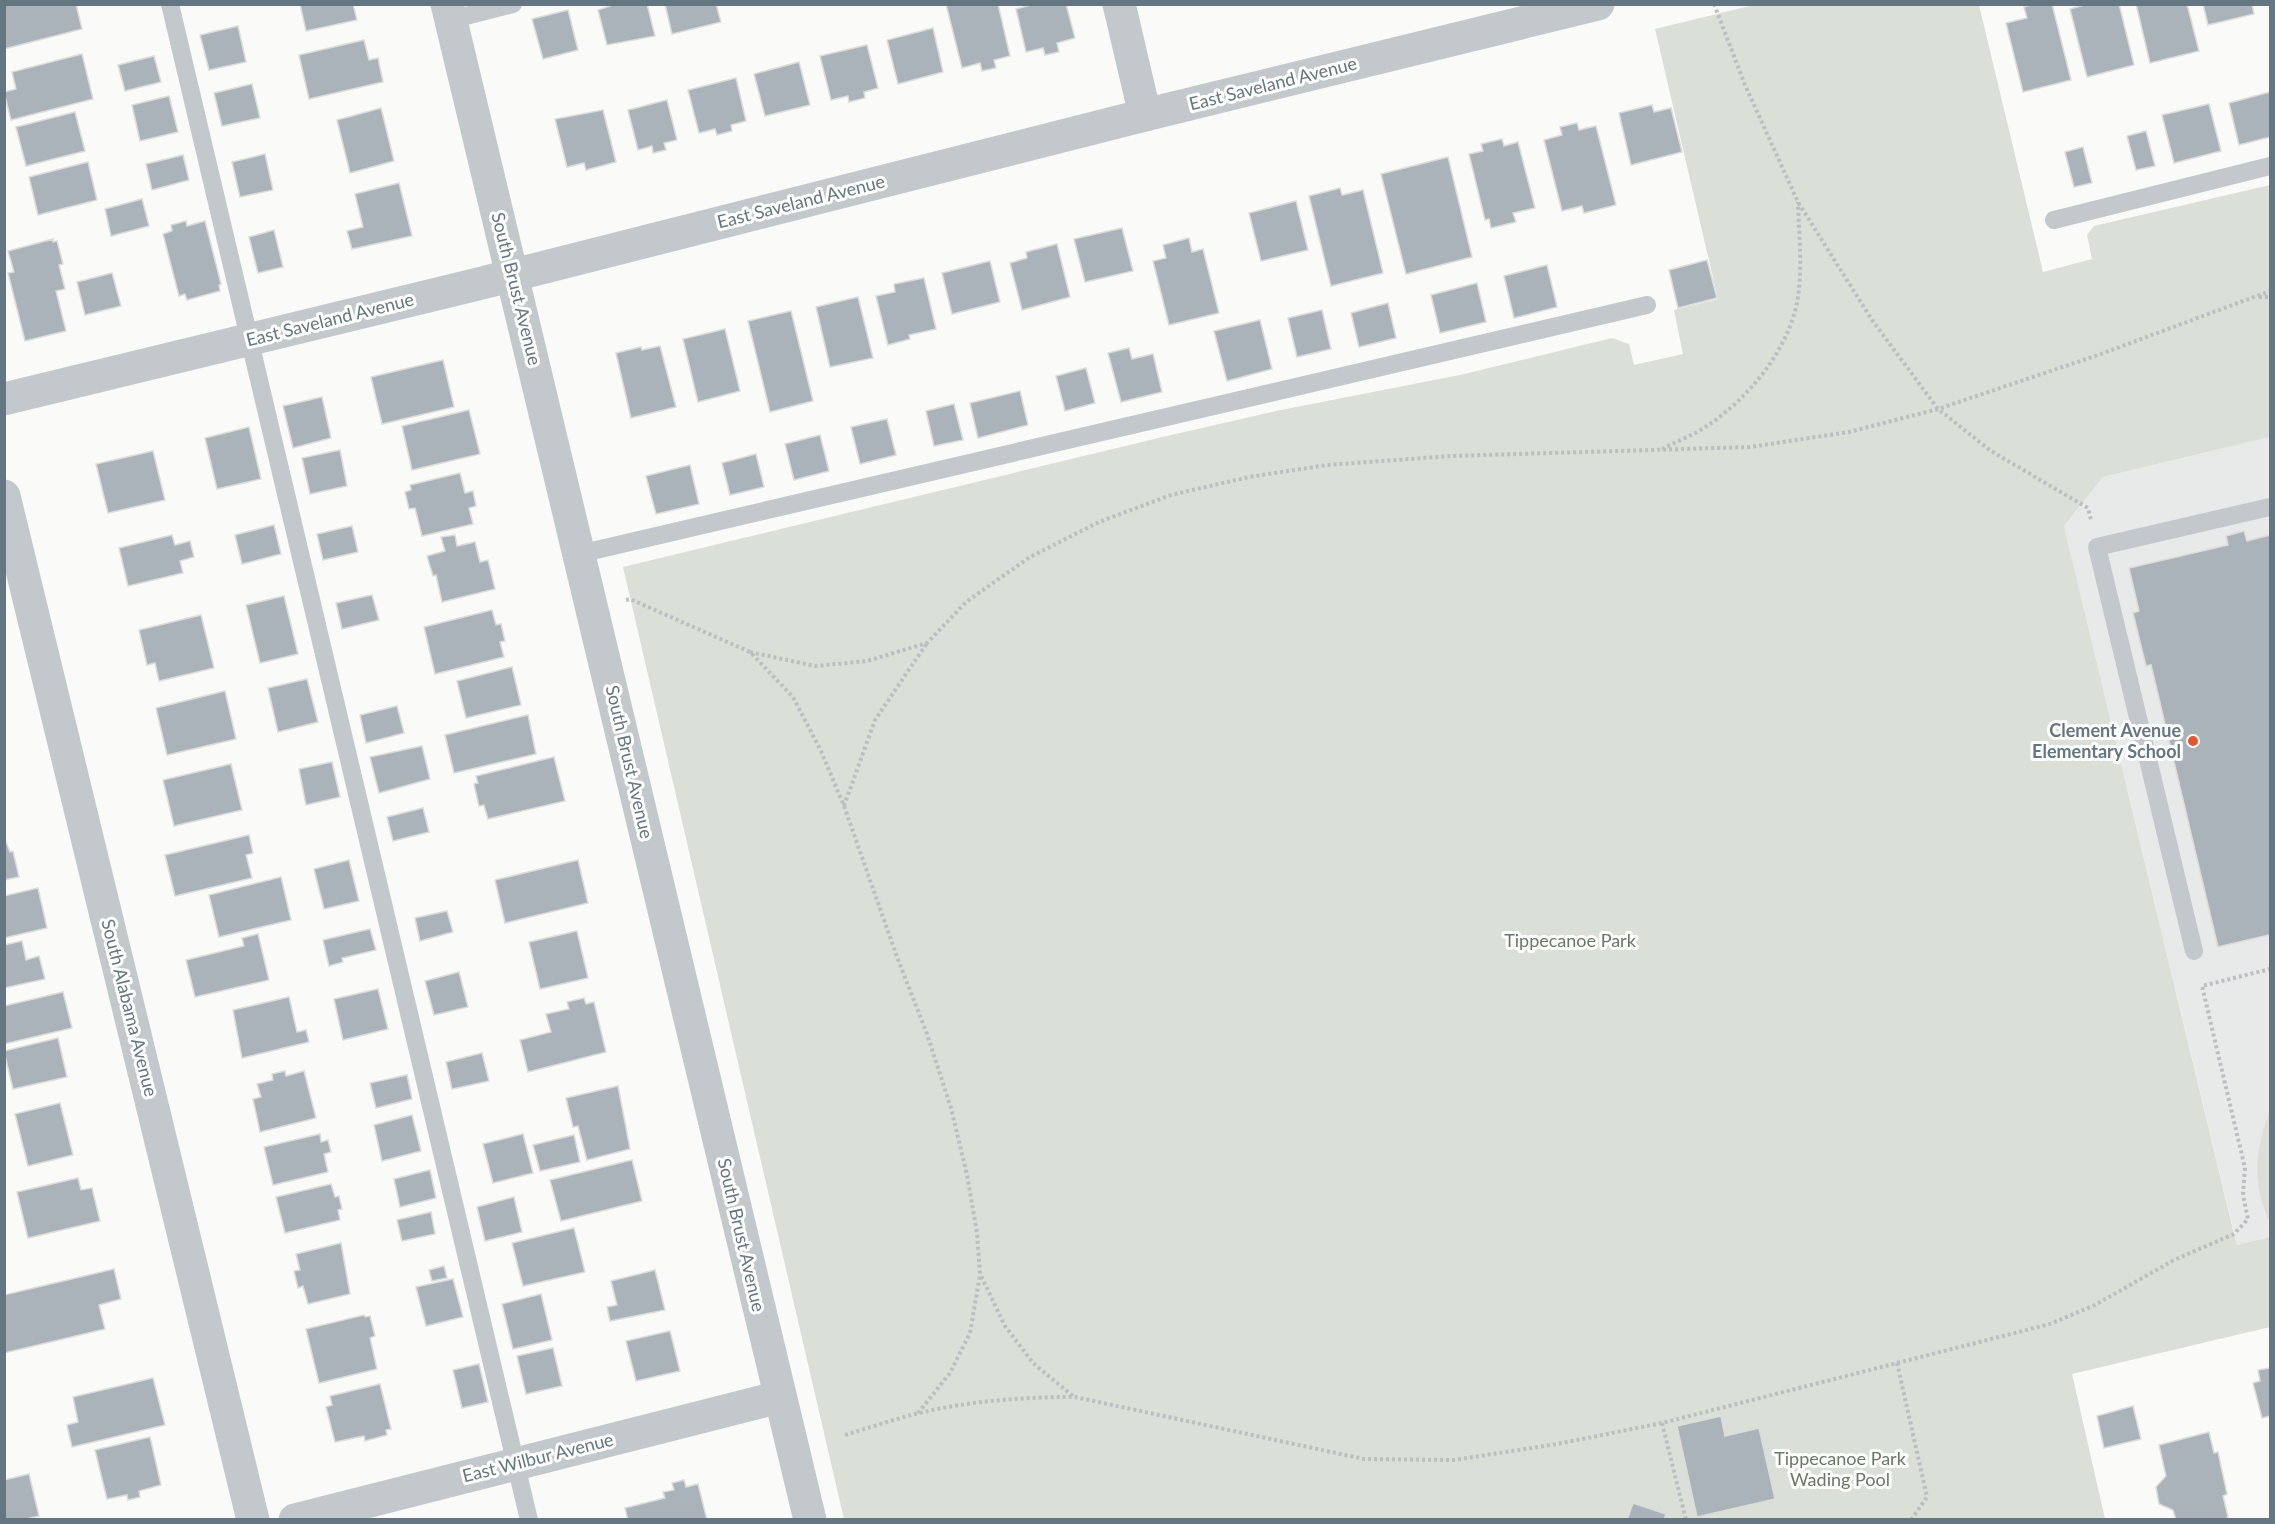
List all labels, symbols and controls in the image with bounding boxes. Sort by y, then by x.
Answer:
street label: East Saveland Avenue [1187,52,1359,115]
street label: East Saveland Avenue [715,170,887,233]
street label: South Brust Avenue [487,210,547,368]
street label: East Saveland Avenue [244,288,416,351]
street label: South Brust Avenue [602,683,658,841]
place label: Clement Avenue Elementary School [2032,719,2181,762]
marker: Clement Avenue Elementary School [2186,734,2200,748]
street label: South Alabama Avenue [97,917,163,1099]
park label: Tippecanoe Park [1504,929,1637,951]
street label: South Brust Avenue [714,1156,770,1314]
street label: East Wilbur Avenue [460,1428,616,1486]
park label: Tippecanoe Park Wading Pool [1774,1447,1907,1490]

